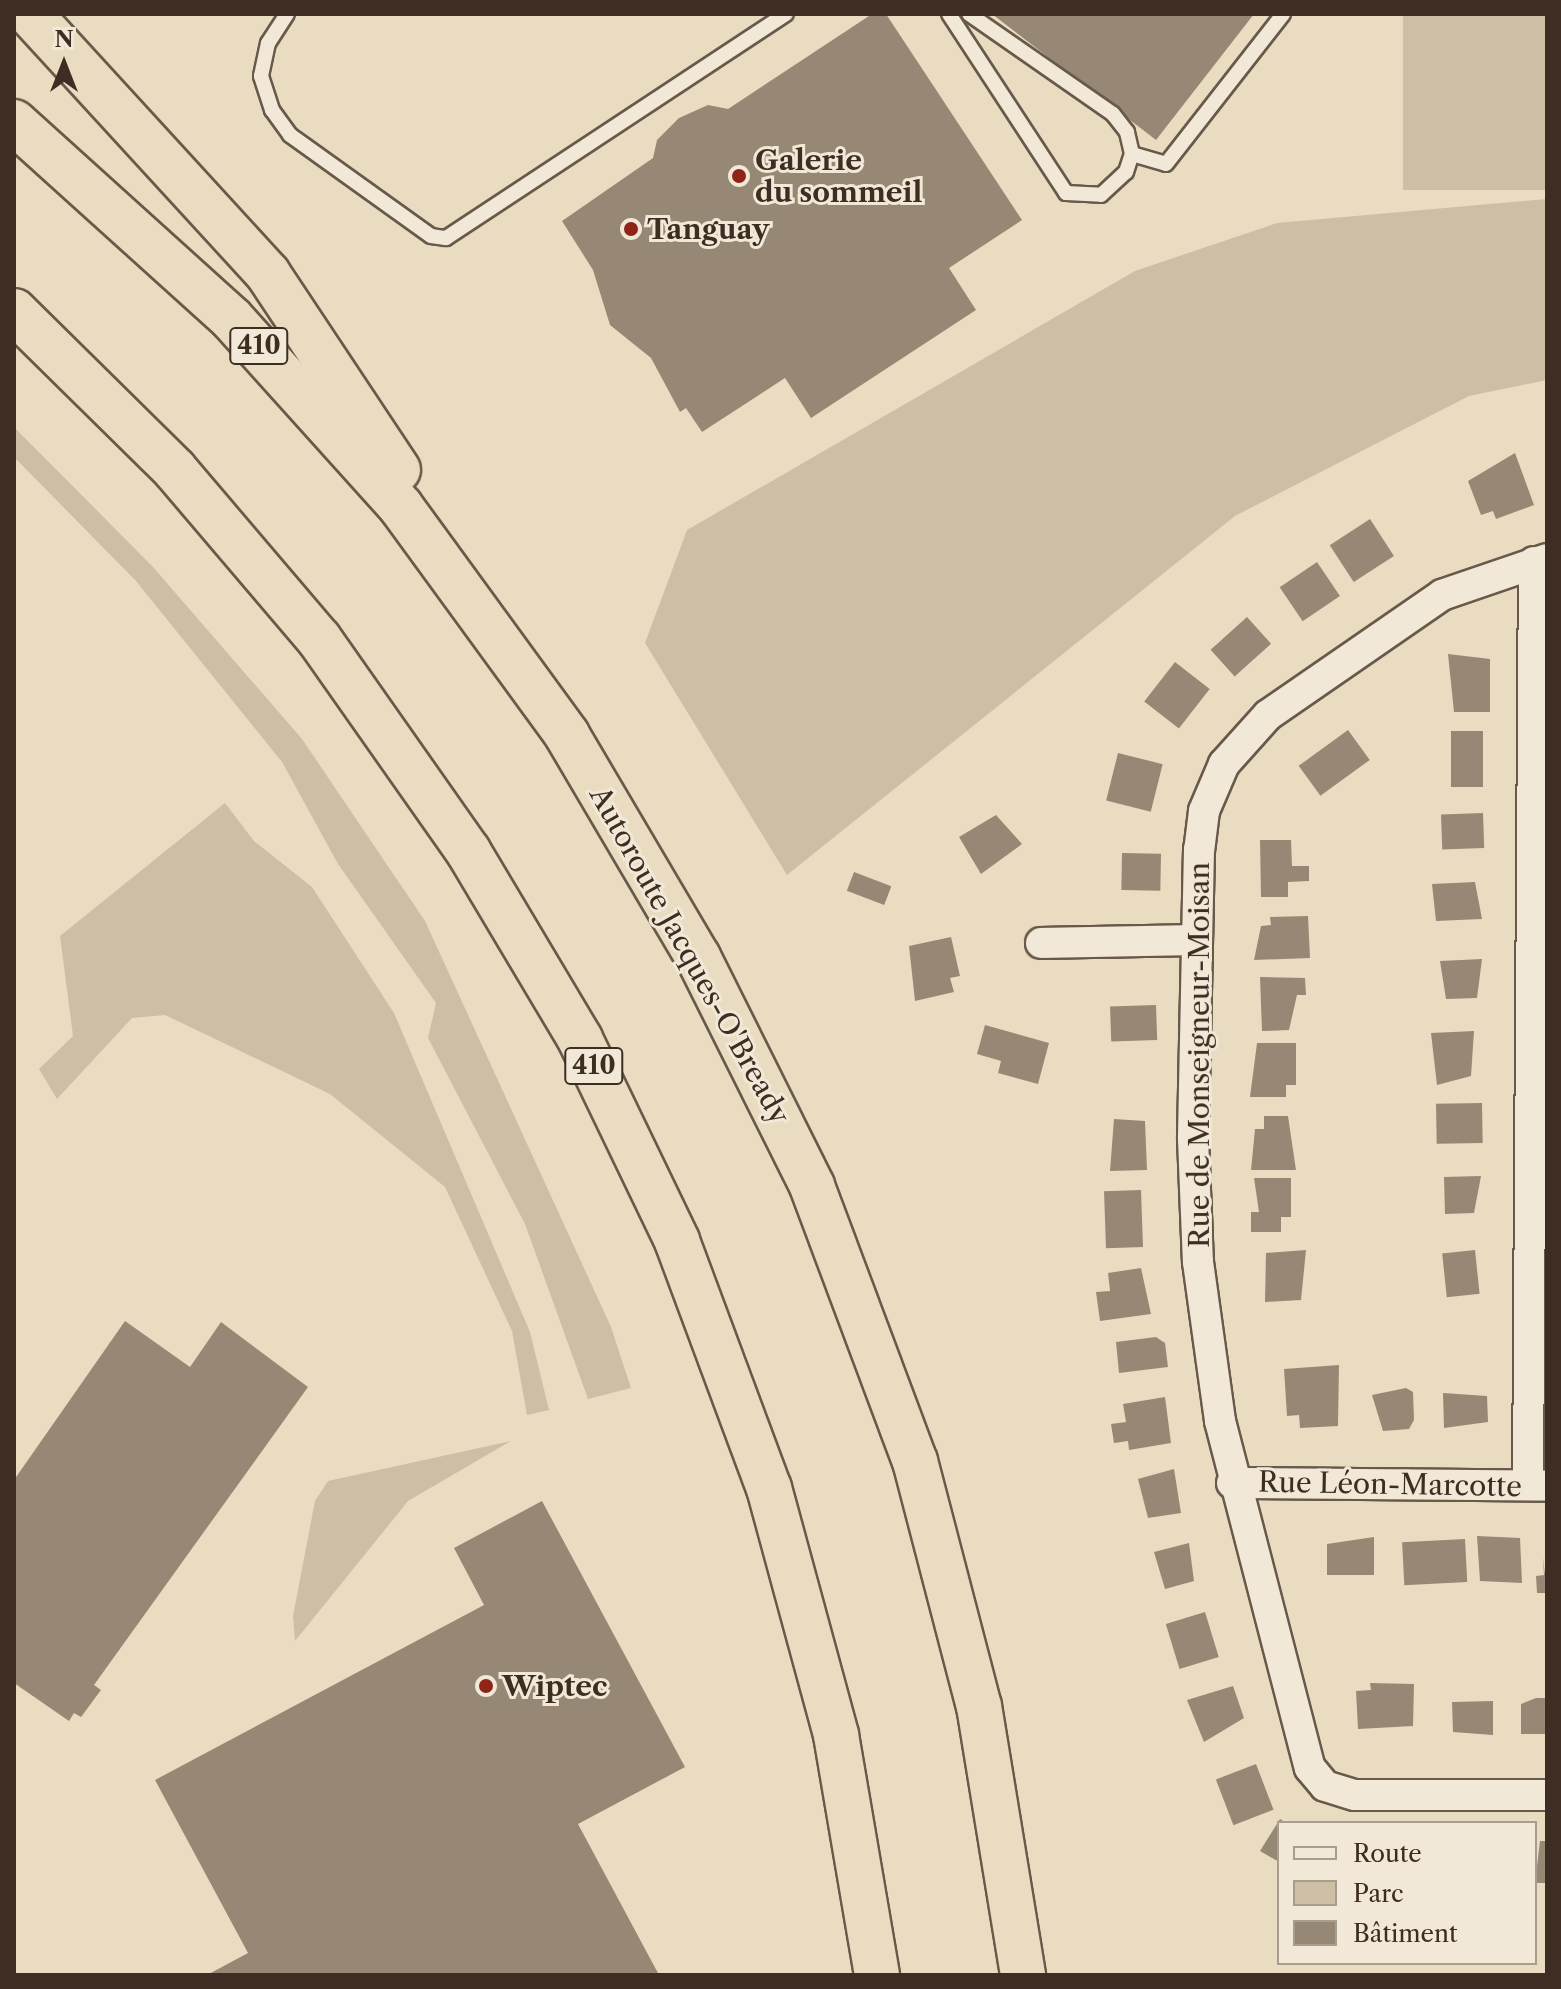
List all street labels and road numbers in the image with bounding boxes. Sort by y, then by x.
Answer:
road number: 410 [229,324,289,368]
street label: Autoroute Jacques-O'Bready [583,780,797,1130]
street label: Rue de Monseigneur-Moisan [1182,862,1216,1248]
road number: 410 [564,1044,624,1088]
street label: Rue Léon-Marcotte [1258,1465,1522,1503]

